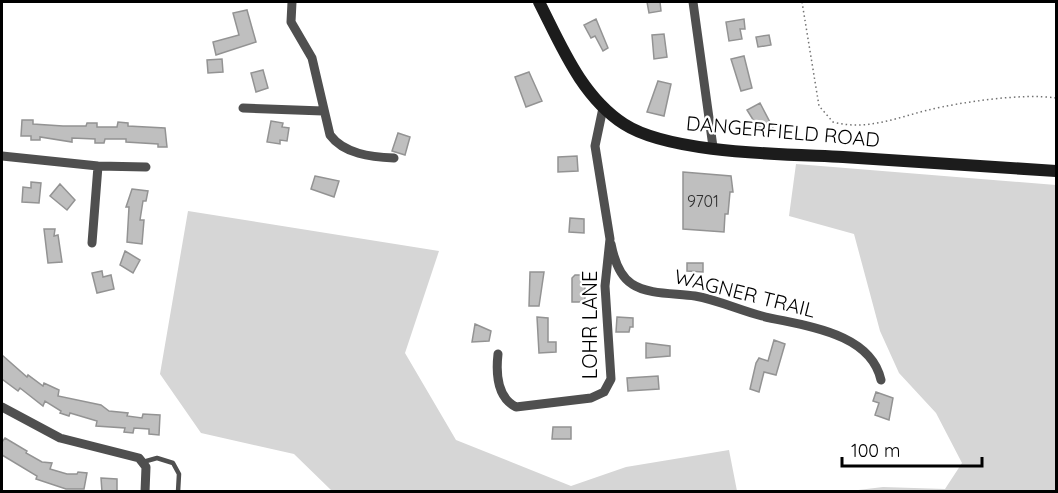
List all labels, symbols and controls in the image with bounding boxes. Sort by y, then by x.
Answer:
street label: DANGERFIELD ROAD [685,110,881,152]
house number: 9701 [687,191,719,211]
street label: WAGNER TRAIL [672,263,818,323]
street label: LOHR LANE [577,271,602,379]
scale bar [842,430,982,468]
text: 100 m [851,439,900,462]

